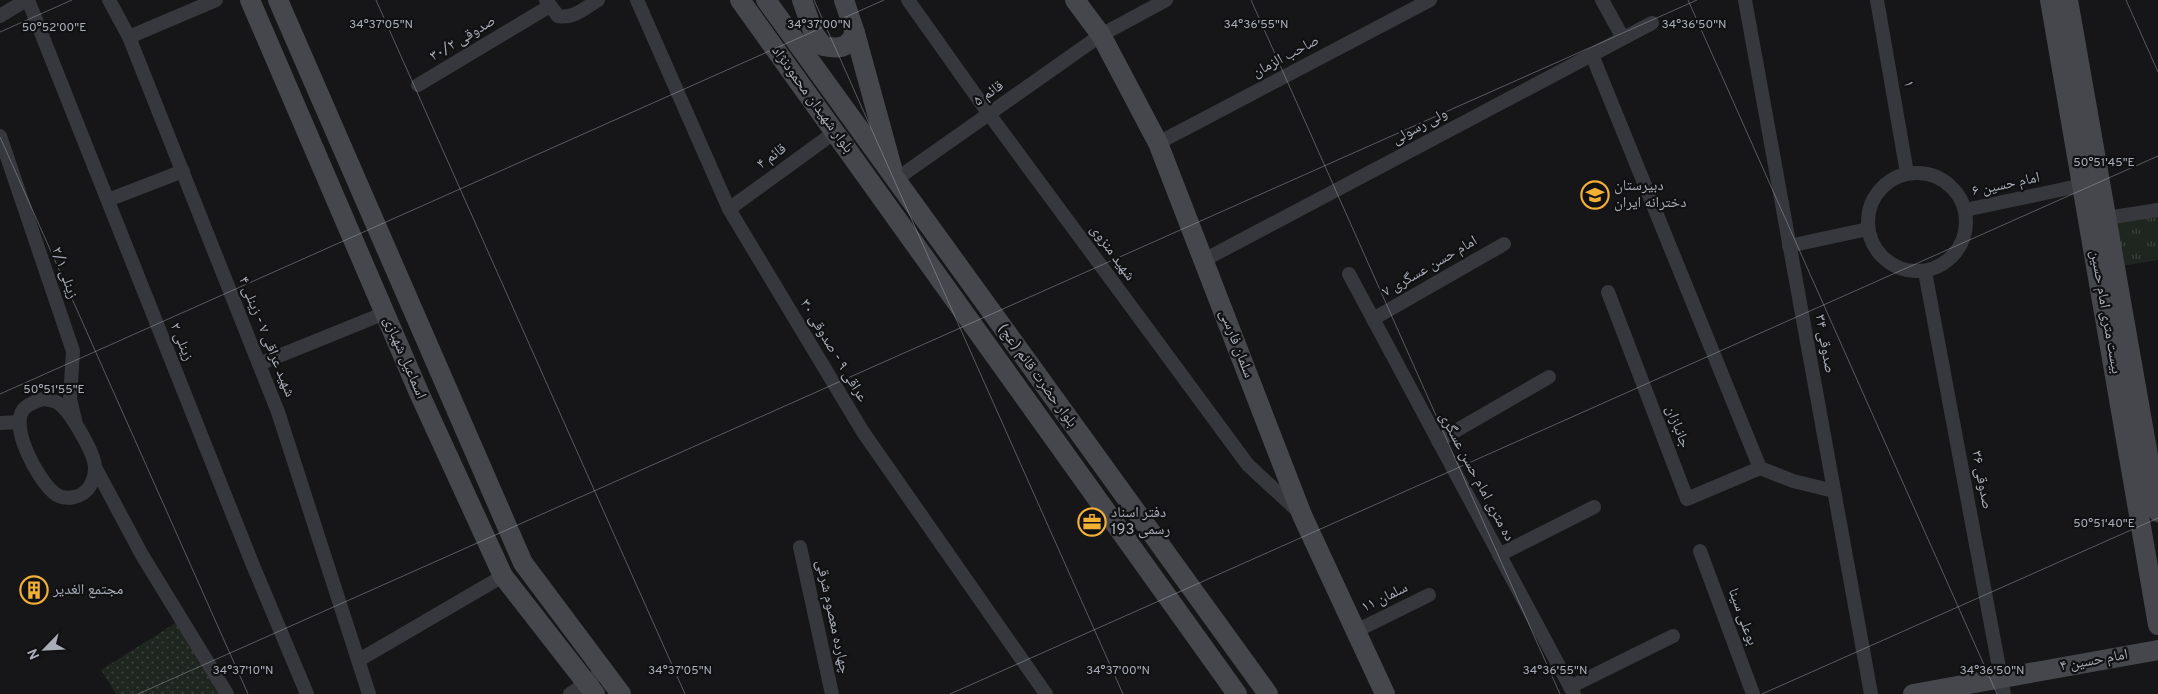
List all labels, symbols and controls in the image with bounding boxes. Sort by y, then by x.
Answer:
street label: صدوقی ۳۰/۲ [427,12,499,66]
text: 34°37'05"N [349,17,413,33]
text: 34°37'00"N [787,17,851,33]
text: 34°36'55"N [1224,17,1288,33]
text: 34°36'50"N [1661,17,1727,33]
text: 50°52'00"E [22,20,86,36]
street label: صاحب الزمان [1249,31,1323,83]
street label: بلوار شهیدان محمودنژاد [767,43,857,157]
street label: قائم ۵ [970,77,1008,111]
street label: ۱ [1898,79,1918,89]
street label: ولی رسولی [1389,104,1451,150]
street label: قائم ۴ [753,140,791,174]
text: 50°51'45"E [2073,155,2135,171]
street label: امام حسین ۶ [1970,169,2042,201]
place label: دبیرستان دخترانه ایران [1614,177,1686,213]
school or university icon: دبیرستان دخترانه ایران [1580,180,1610,210]
street label: شهید منزوی [1085,221,1139,285]
street label: امام حسن عسگری ۷ [1379,232,1481,302]
street label: زینلی ۲/۱ [46,245,82,302]
street label: بیست متری امام حسین [2085,249,2125,375]
street label: شهید عراقی ۷ - زینلی ۴ [233,274,299,400]
street label: عراقی ۹ - صدوقی ۳۰ [795,296,871,406]
street label: سلمان فارسی [1214,307,1258,381]
street label: صدوقی ۳۴ [1809,313,1839,375]
street label: اسماعیل شهبازی [378,314,430,402]
street label: زینلی ۲ [165,320,197,364]
street label: بلوار حضرت قائم (عج) [993,320,1081,432]
text: 50°51'55"E [23,382,85,398]
street label: جانبازان [1660,403,1694,451]
street label: ده متری امام حسن عسگری [1434,409,1518,545]
street label: صدوقی ۳۶ [1966,449,1996,511]
place label: دفتر اسناد رسمی 193 [1111,504,1170,540]
office icon: دفتر اسناد رسمی 193 [1077,507,1107,537]
text: 50°51'40"E [2073,516,2135,532]
street label: چهارده معصوم شرقی [811,558,853,676]
building icon: مجتمع الغدیر [19,575,49,605]
street label: سلمان ۱۱ [1359,579,1411,617]
place label: مجتمع الغدیر [52,581,124,600]
street label: بوعلی سینا [1723,586,1761,648]
north arrow [20,624,70,674]
text: N [25,646,44,662]
street label: امام حسین ۴ [2058,646,2130,676]
text: 34°37'10"N [212,663,274,679]
text: 34°37'05"N [648,663,712,679]
text: 34°37'00"N [1086,663,1150,679]
text: 34°36'55"N [1523,663,1587,679]
text: 34°36'50"N [1959,663,2025,679]

